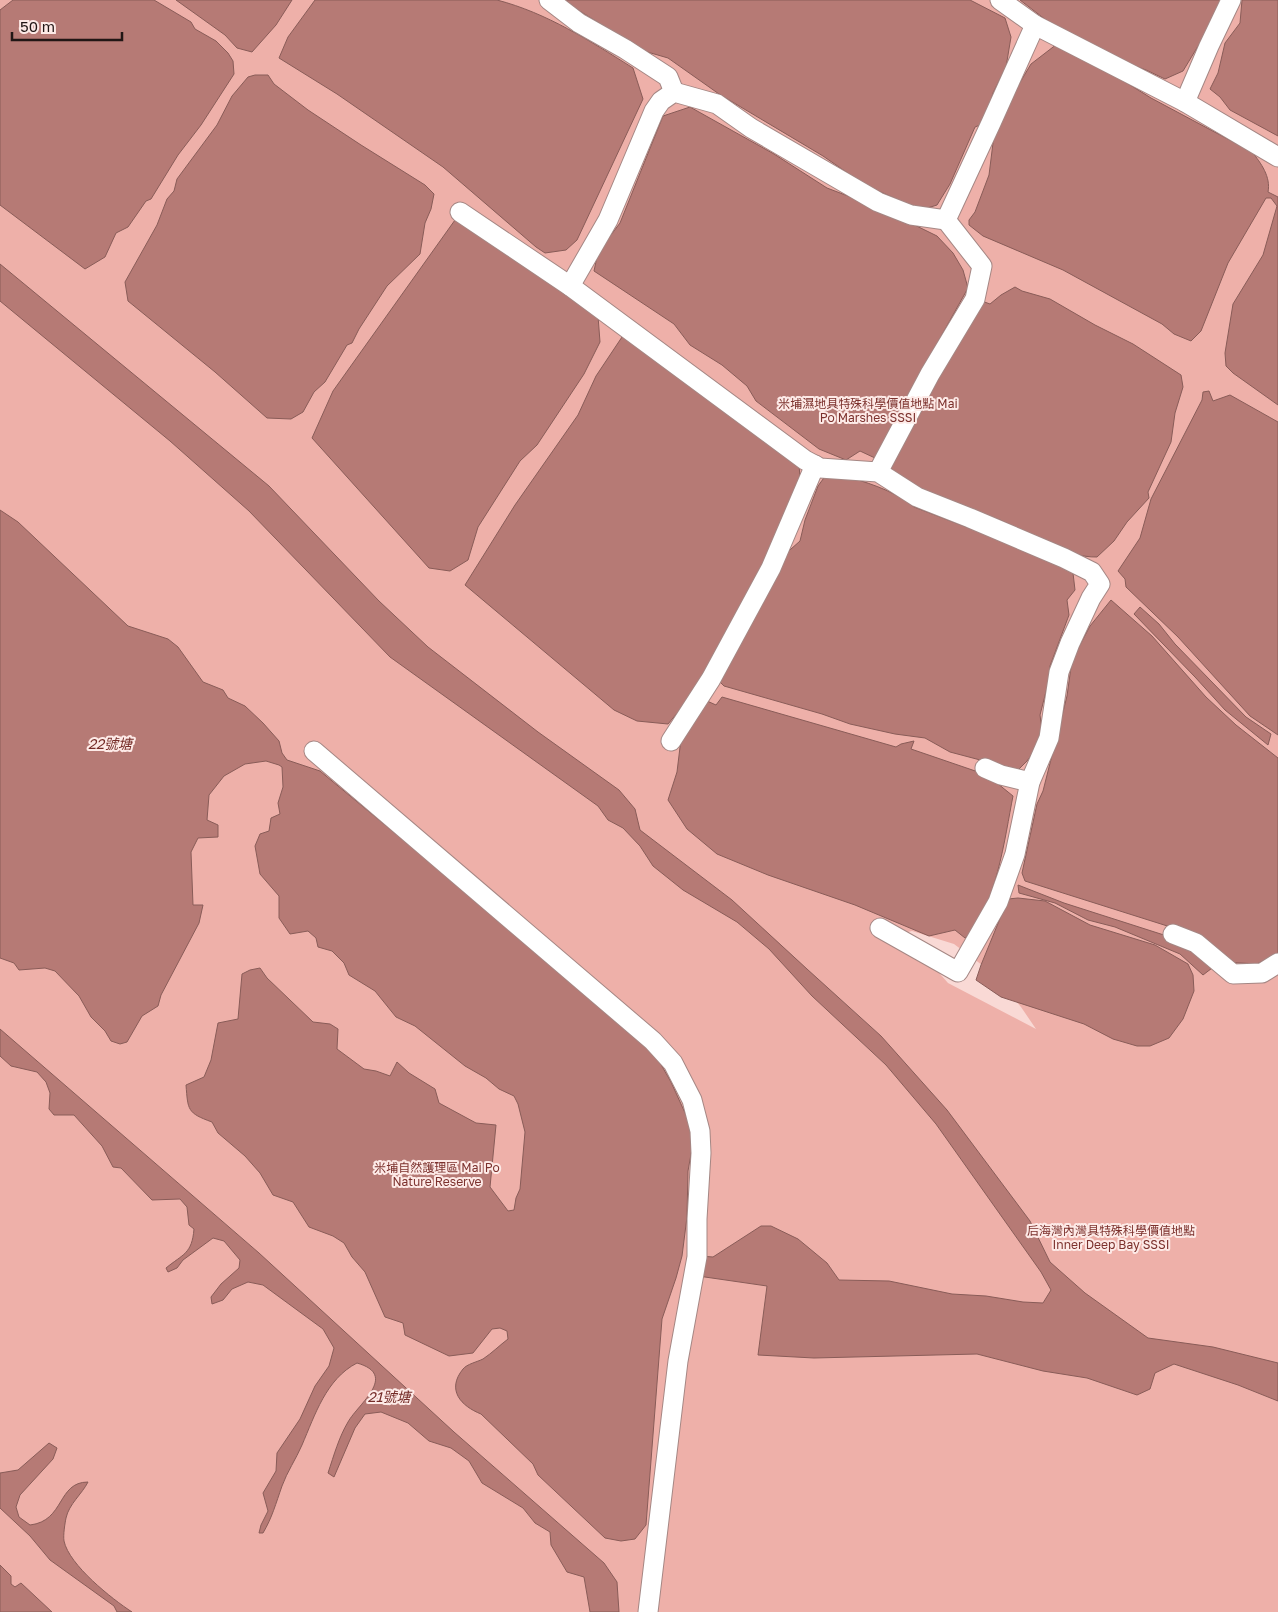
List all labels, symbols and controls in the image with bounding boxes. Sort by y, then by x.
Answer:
scale bar [12,10,122,42]
text: 50 m [20,17,55,35]
park label: 米埔濕地具特殊科學價值地點 Mai Po Marshes SSSI [778,396,958,425]
water label: 22號塘 [88,735,134,752]
park label: 米埔自然護理區 Mai Po Nature Reserve [374,1160,500,1189]
park label: 后海灣內灣具特殊科學價值地點 Inner Deep Bay SSSI [1027,1223,1195,1252]
water label: 21號塘 [368,1388,412,1405]

